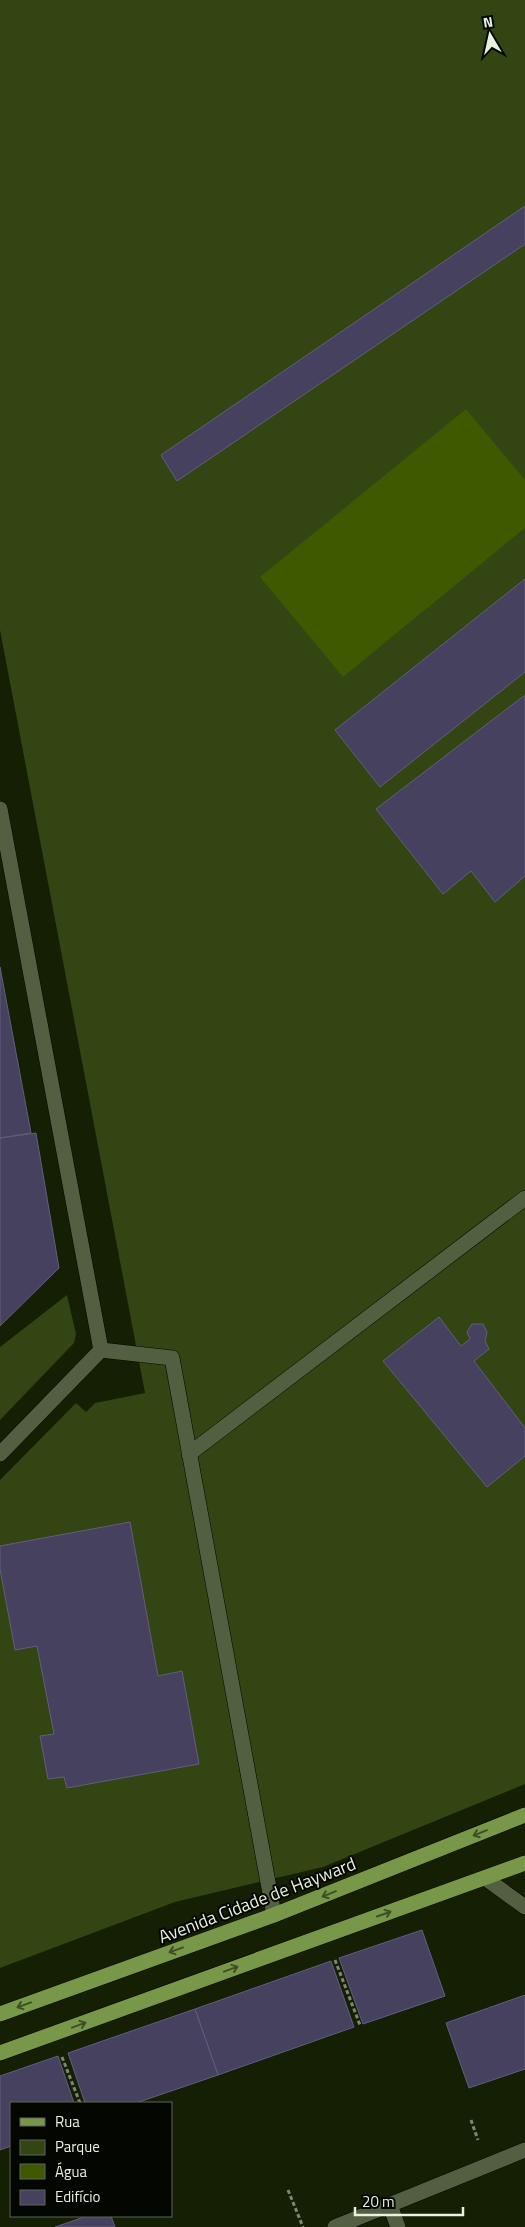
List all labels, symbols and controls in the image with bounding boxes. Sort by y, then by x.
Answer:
north arrow [465,10,515,60]
text: N [481,11,494,33]
one-way arrow [473,1829,488,1839]
street label: Avenida Cidade de Hayward [154,1850,360,1950]
one-way arrow [322,1889,337,1899]
one-way arrow [376,1908,392,1918]
one-way arrow [169,1946,185,1955]
one-way arrow [223,1964,239,1973]
one-way arrow [16,2001,32,2010]
one-way arrow [71,2020,86,2029]
legend [10,2102,172,2217]
text: Rua [55,2110,80,2133]
text: Parque [55,2135,100,2158]
text: Água [55,2160,87,2183]
scale bar [355,2184,462,2216]
text: Edifício [55,2185,100,2208]
text: 20 m [362,2190,395,2213]

